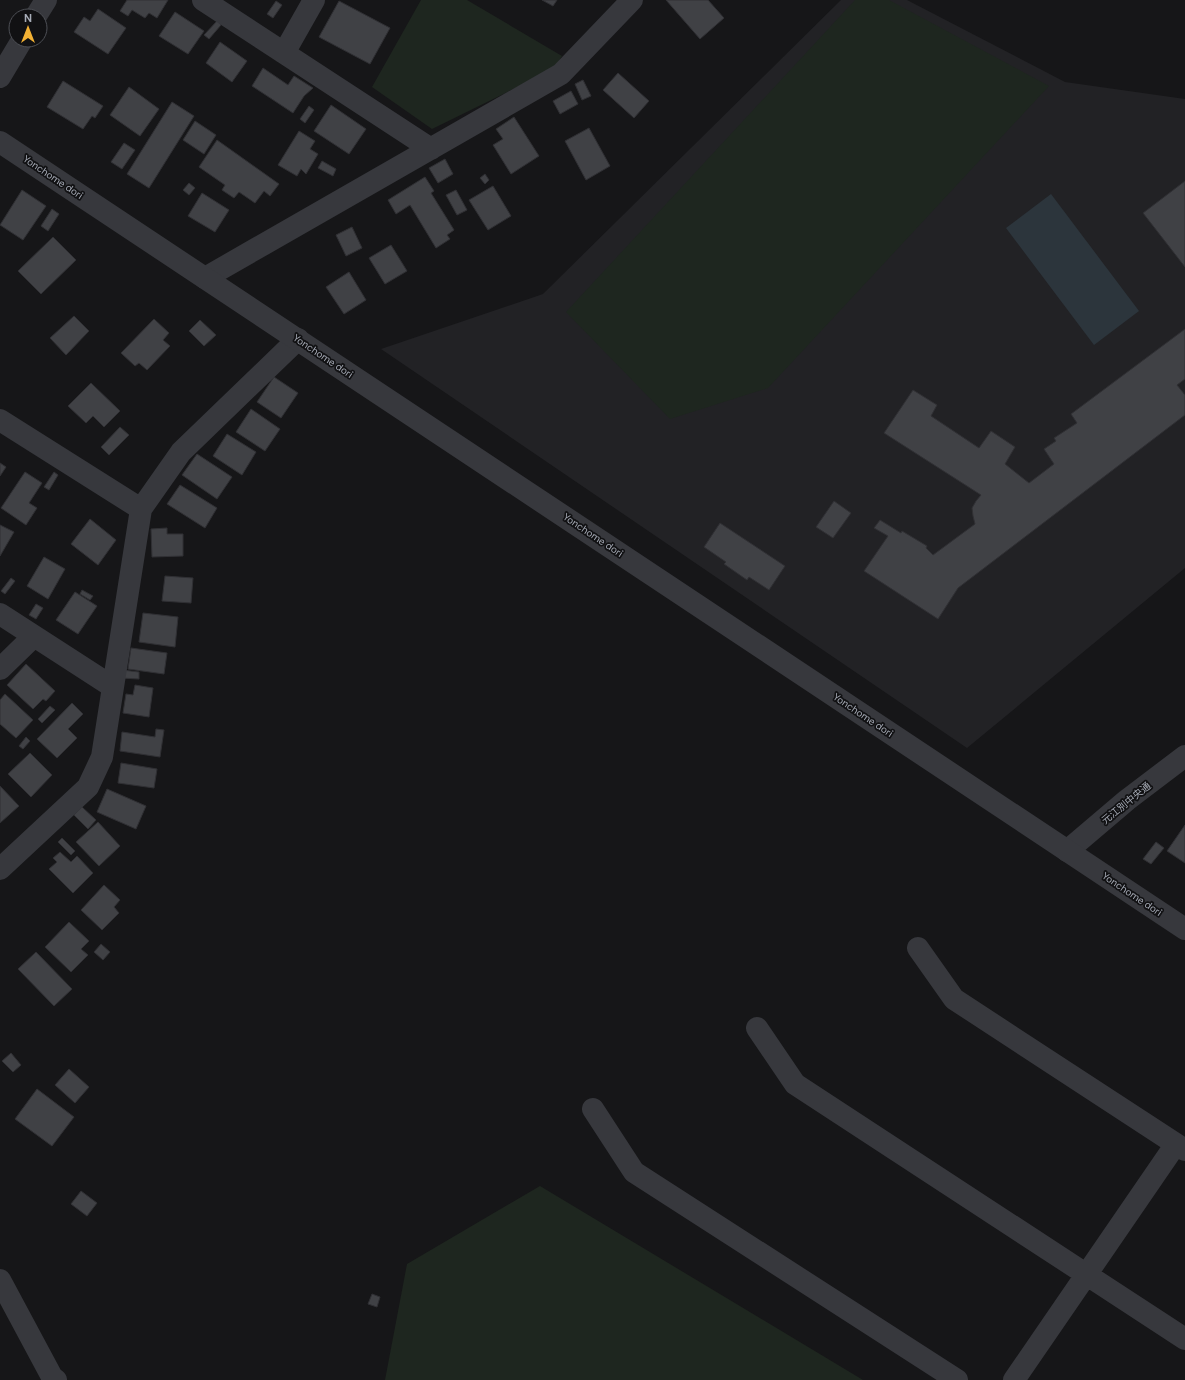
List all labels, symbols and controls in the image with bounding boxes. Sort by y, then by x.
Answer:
north arrow [8,8,48,48]
text: N [24,11,32,25]
street label: Yonchome dori [21,152,85,202]
street label: Yonchome dori [291,331,355,381]
street label: Yonchome dori [561,510,625,560]
street label: Yonchome dori [831,690,895,740]
street label: 元江別中央通 [1099,779,1153,827]
street label: Yonchome dori [1100,869,1164,919]

